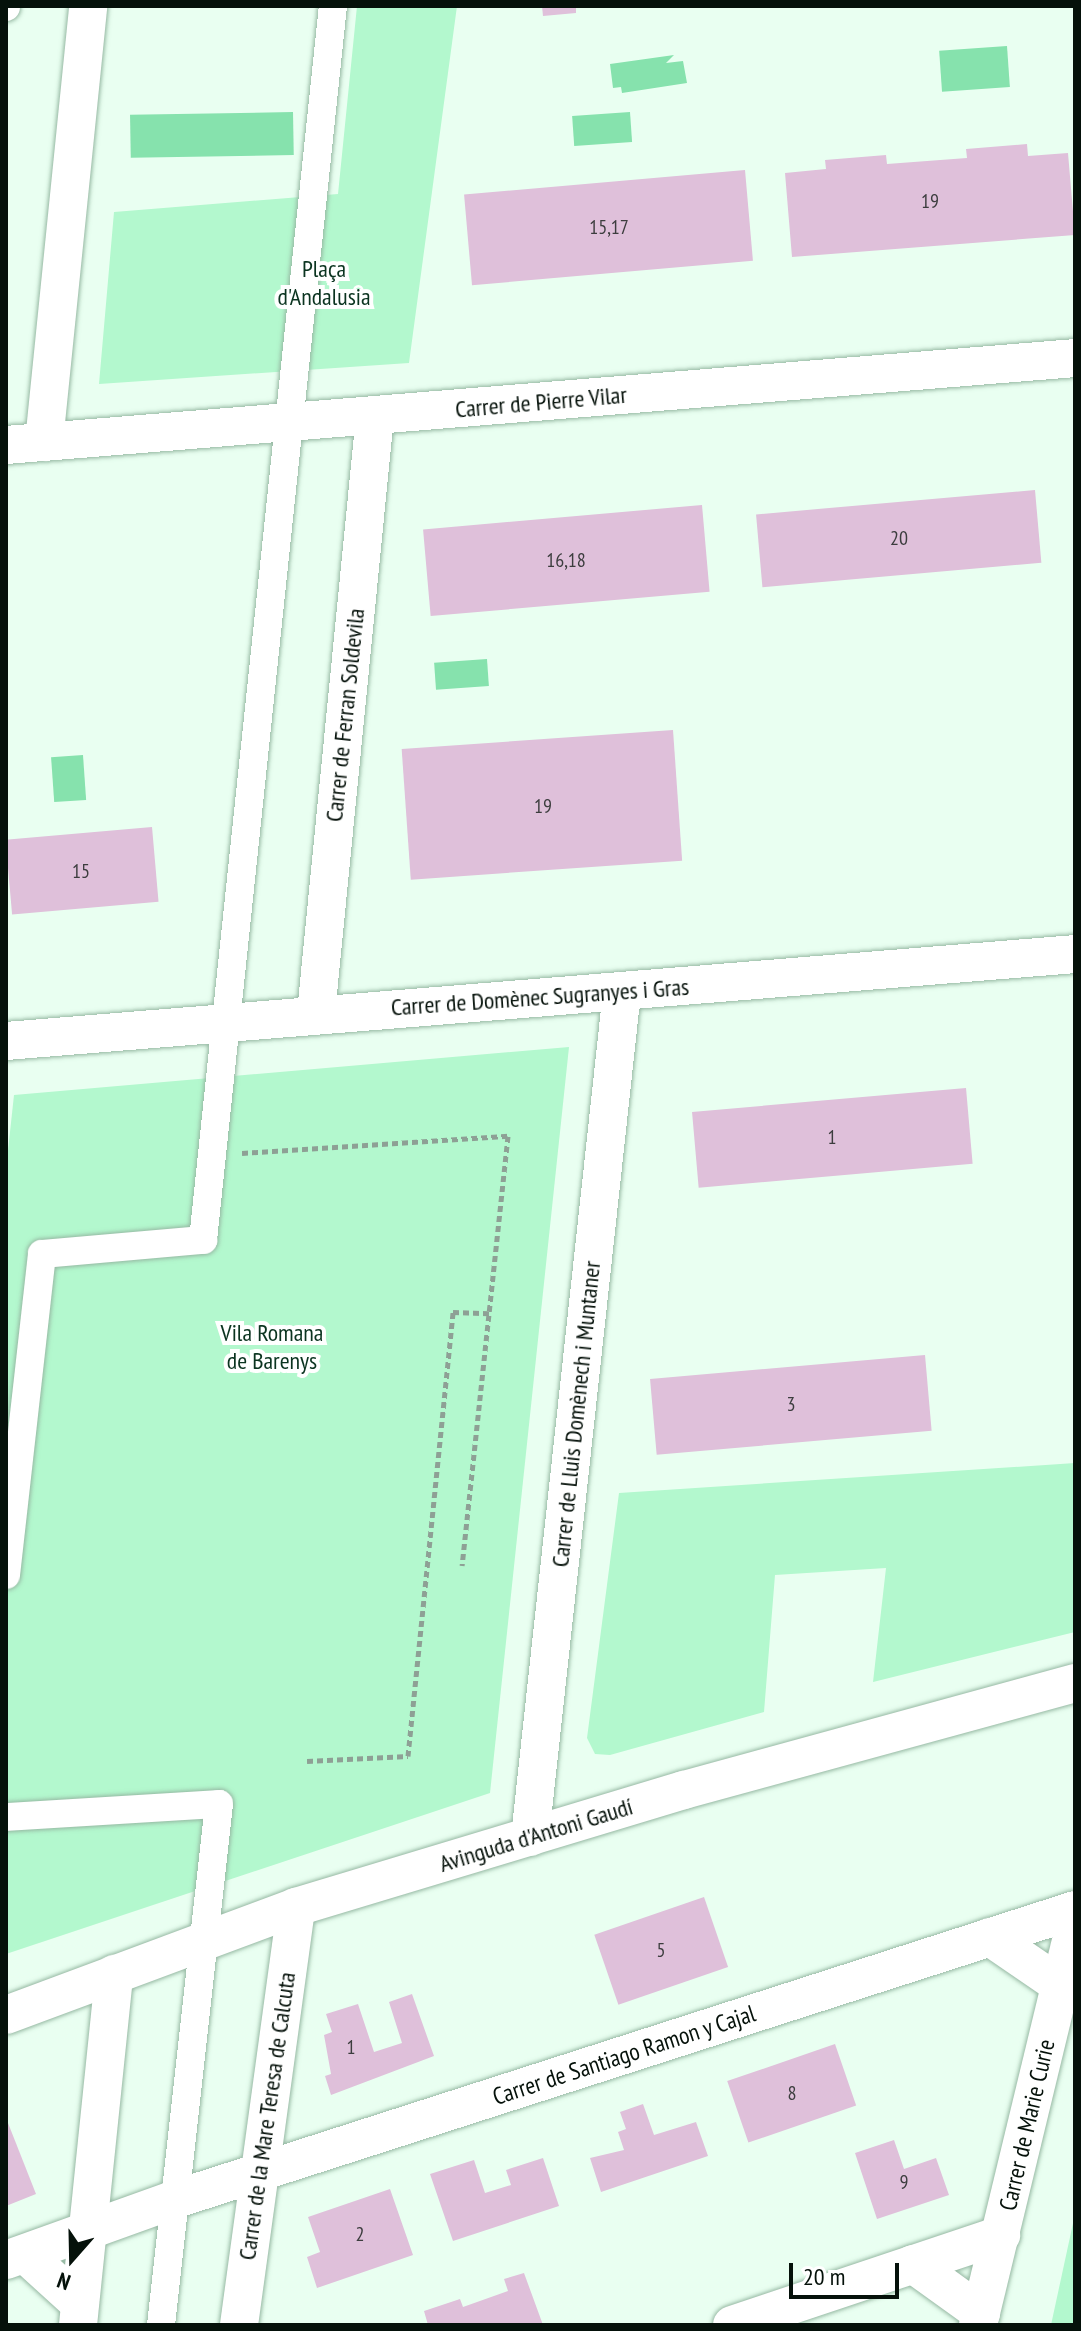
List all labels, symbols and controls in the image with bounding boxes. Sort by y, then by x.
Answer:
house number: 19 [921,189,939,213]
house number: 15,17 [589,215,629,239]
park label: Plaça d'Andalusia [277,255,371,311]
street label: Carrer de Pierre Vilar [454,380,628,424]
house number: 20 [890,526,908,550]
house number: 16,18 [546,548,586,572]
street label: Carrer de Ferran Soldevila [319,607,371,823]
house number: 19 [534,794,552,818]
house number: 15 [72,859,90,883]
street label: Carrer de Domènec Sugranyes i Gras [390,972,690,1022]
house number: 1 [828,1125,836,1149]
street label: Carrer de Lluis Domènech i Muntaner [546,1260,606,1568]
park label: Vila Romana de Barenys [221,1319,323,1375]
house number: 3 [787,1392,795,1416]
street label: Avinguda d'Antoni Gaudí [436,1792,636,1878]
house number: 5 [657,1938,665,1962]
street label: Carrer de la Mare Teresa de Calcuta [232,1970,302,2262]
street label: Carrer de Santiago Ramon y Cajal [489,1999,759,2111]
house number: 1 [347,2035,355,2059]
street label: Carrer de Marie Curie [993,2037,1061,2213]
house number: 8 [788,2081,796,2105]
house number: 9 [900,2170,908,2194]
north arrow [32,2219,112,2299]
house number: 2 [356,2222,364,2246]
scale bar [793,2247,903,2297]
text: 20 m [803,2261,845,2292]
text: N [53,2266,74,2297]

